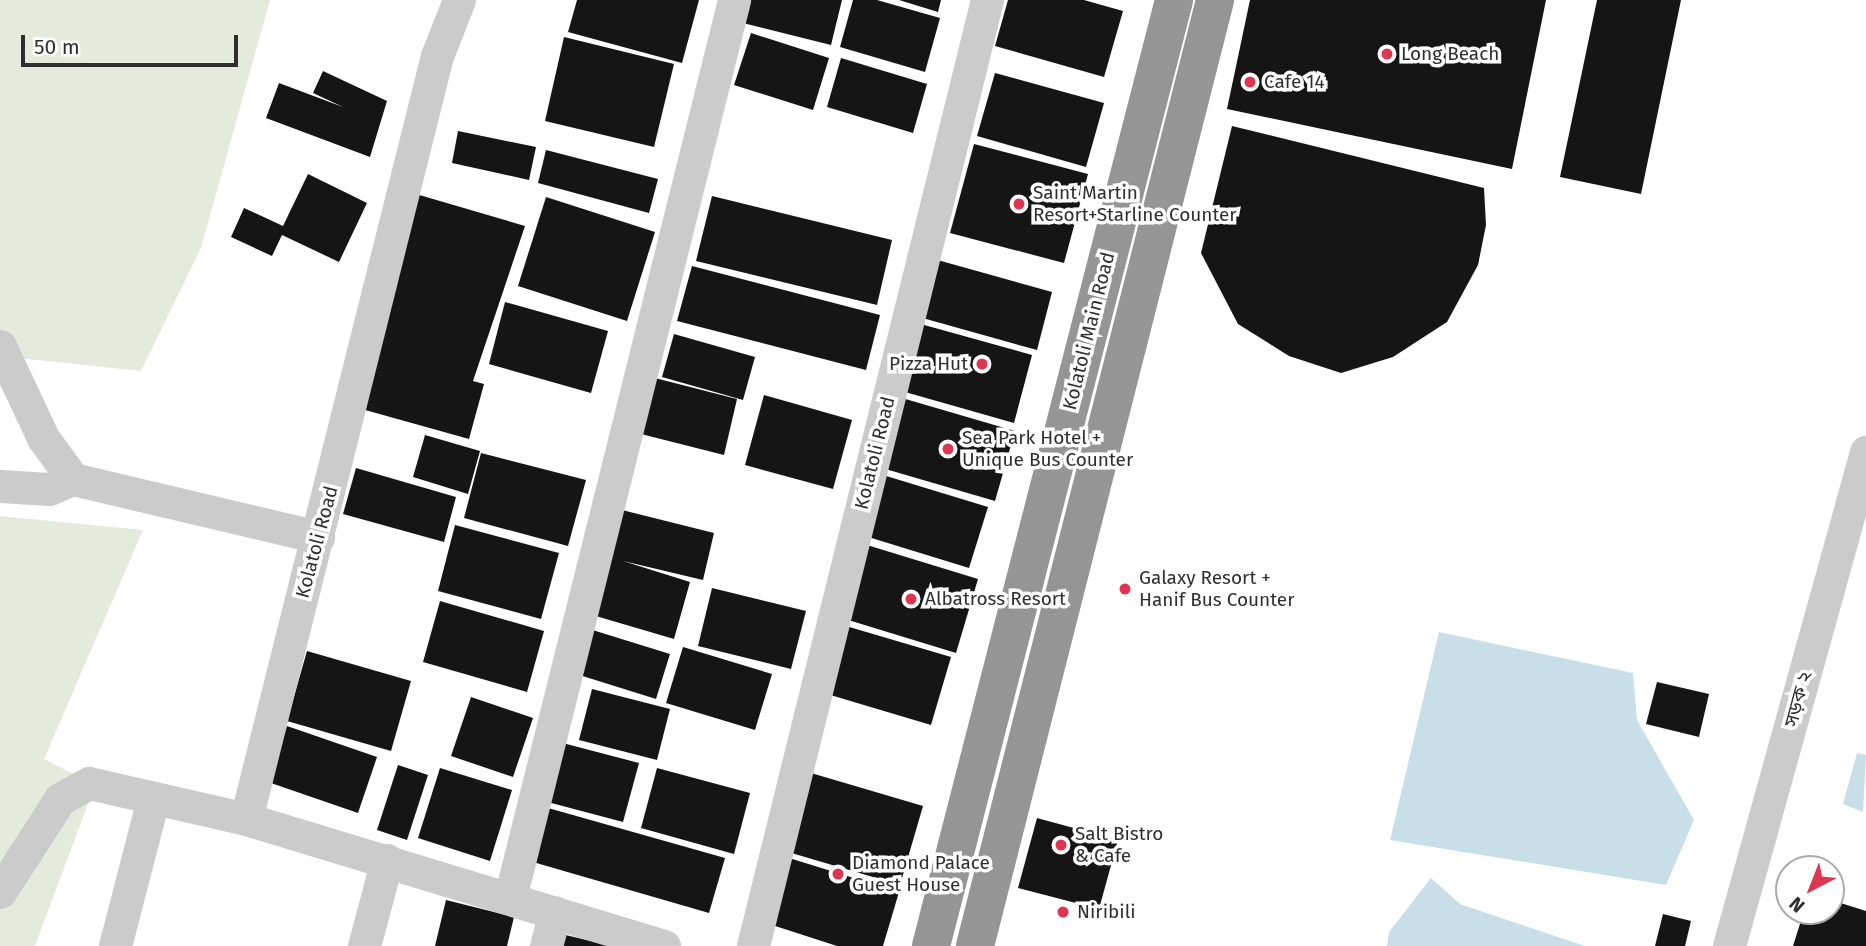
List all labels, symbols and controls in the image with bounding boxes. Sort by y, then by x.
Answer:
scale bar [24,21,242,65]
text: 50 m [34,34,80,60]
place label: Long Beach [1401,43,1499,65]
marker: Long Beach [1379,46,1395,62]
place label: Cafe 14 [1264,71,1325,93]
marker: Cafe 14 [1242,74,1258,90]
place label: Saint Martin Resort+Starline Counter [1033,182,1237,226]
marker: Saint Martin Resort+Starline Counter [1011,196,1027,212]
street label: Kolatoli Main Road [1058,250,1120,412]
place label: Pizza Hut [889,353,968,375]
marker: Pizza Hut [974,356,990,372]
street label: Kolatoli Road [850,394,900,512]
place label: Sea Park Hotel + Unique Bus Counter [962,427,1133,471]
marker: Sea Park Hotel + Unique Bus Counter [940,441,956,457]
street label: Kolatoli Road [291,483,343,601]
place label: Galaxy Resort + Hanif Bus Counter [1139,567,1294,611]
marker: Galaxy Resort + Hanif Bus Counter [1117,581,1133,597]
place label: Albatross Resort [925,588,1066,610]
marker: Albatross Resort [903,591,919,607]
street label: সড়ক ২ [1780,669,1816,729]
place label: Salt Bistro & Cafe [1075,823,1163,867]
marker: Salt Bistro & Cafe [1053,837,1069,853]
place label: Diamond Palace Guest House [852,852,990,896]
north arrow [1775,855,1845,925]
marker: Diamond Palace Guest House [830,866,846,882]
text: N [1785,892,1809,917]
place label: Niribili [1077,901,1136,923]
marker: Niribili [1055,904,1071,920]

